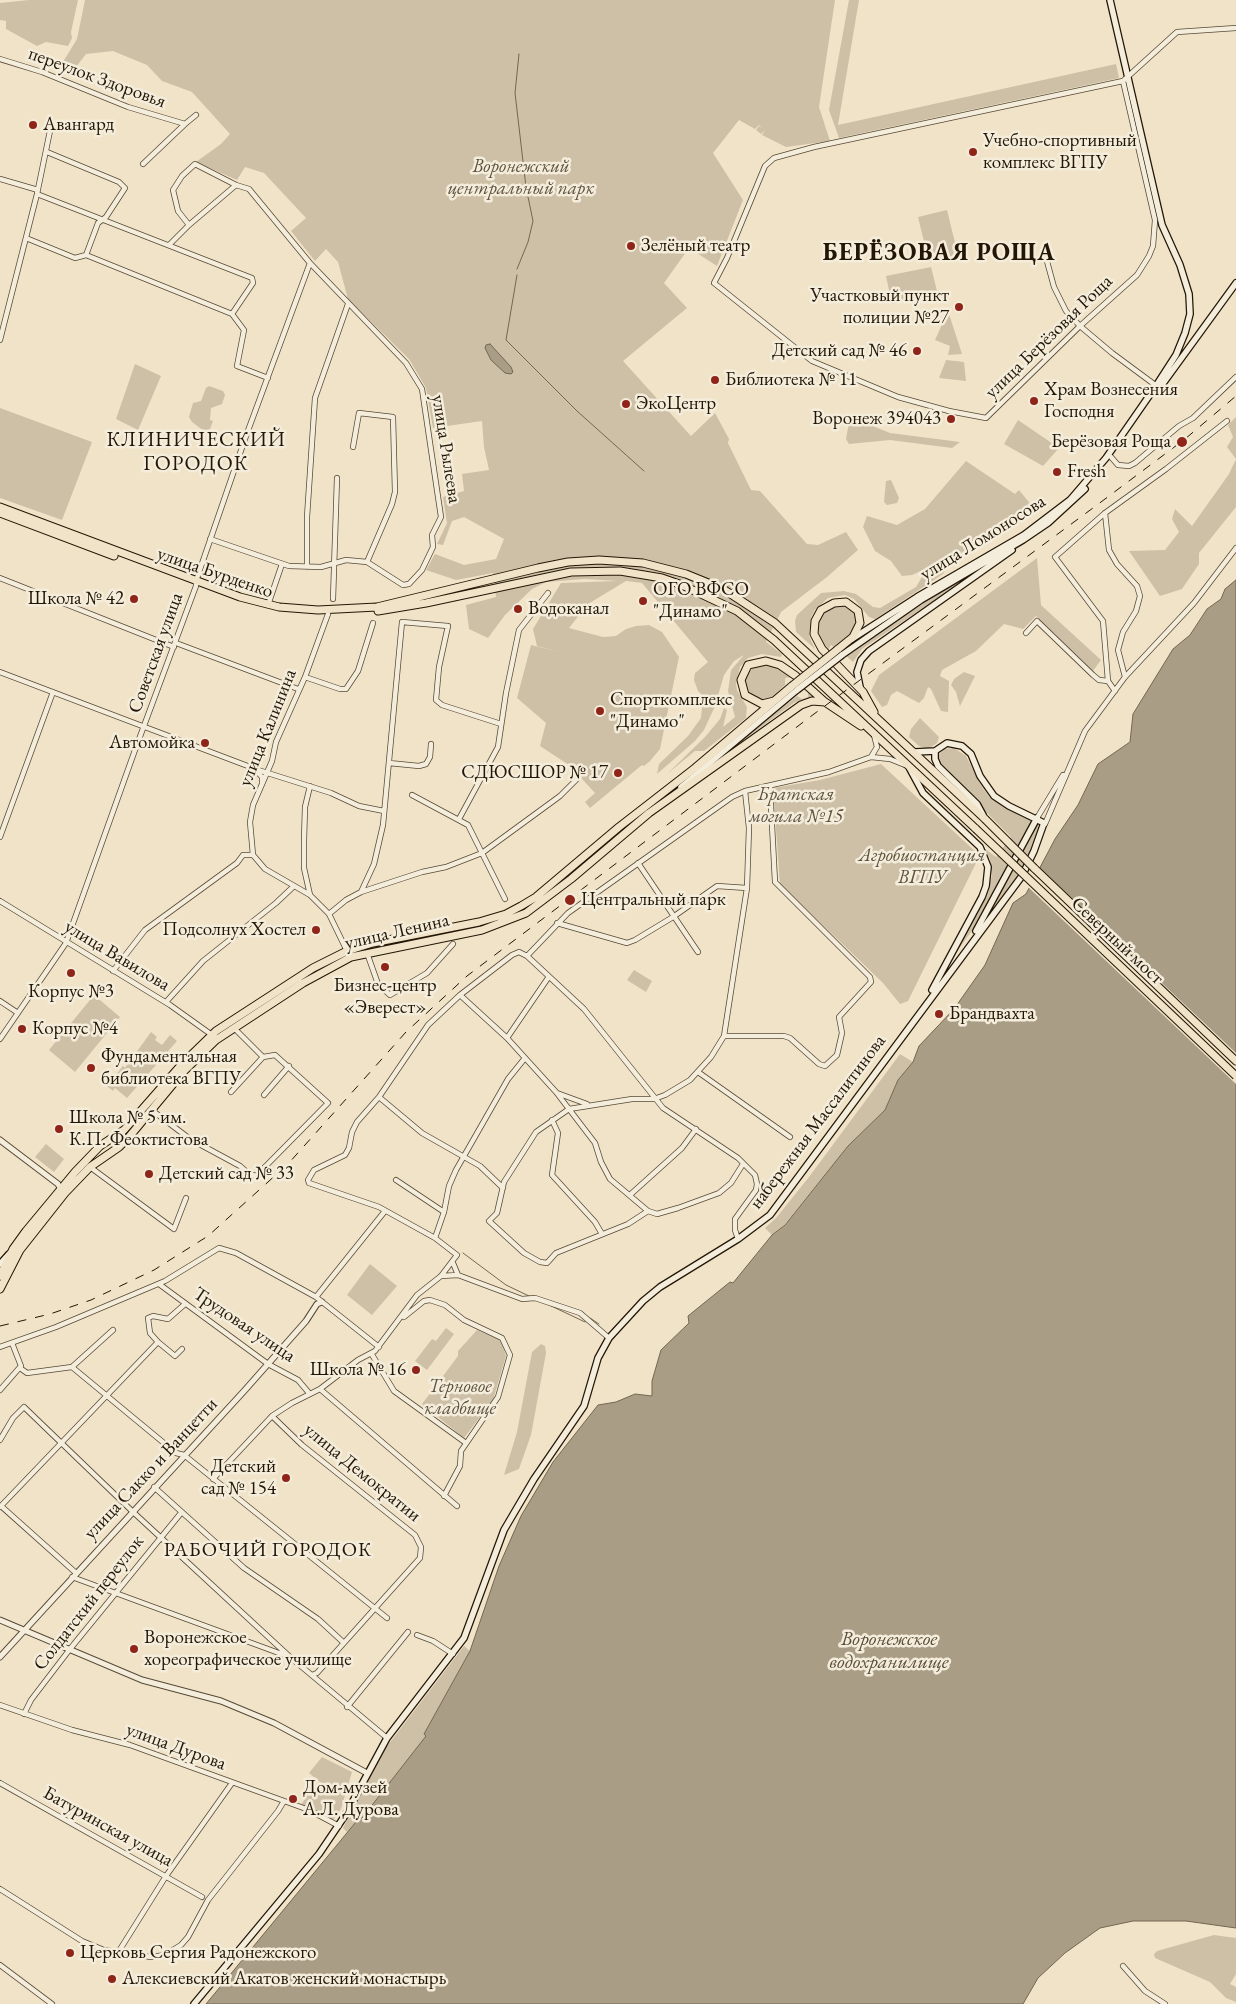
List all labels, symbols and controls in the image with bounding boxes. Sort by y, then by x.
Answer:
street label: переулок Здоровья [25,43,169,113]
place label: Авангард [43,114,114,136]
marker: Авангард [27,119,39,131]
place label: Учебно-спортивный комплекс ВГПУ [983,130,1137,174]
marker: Учебно-спортивный комплекс ВГПУ [967,146,979,158]
park label: Воронежский центральный парк [448,156,594,200]
place label: Зелёный театр [641,235,750,257]
district label: БЕРЁЗОВАЯ РОЩА [821,239,1057,267]
marker: Зелёный театр [625,240,637,252]
street label: улица Берёзовая Роща [981,270,1117,404]
place label: Участковый пункт полиции №27 [810,285,949,329]
marker: Участковый пункт полиции №27 [953,301,965,313]
place label: Детский сад № 46 [772,340,907,362]
marker: Детский сад № 46 [911,345,923,357]
place label: Библиотека № 11 [725,369,857,391]
marker: Библиотека № 11 [709,374,721,386]
place label: Храм Вознесения Господня [1044,379,1178,423]
street label: улица Рылеева [426,393,466,505]
place label: ЭкоЦентр [636,393,716,415]
marker: Храм Вознесения Господня [1028,395,1040,407]
marker: ЭкоЦентр [620,398,632,410]
place label: Воронеж 394043 [812,408,941,430]
marker: Воронеж 394043 [945,413,957,425]
district label: КЛИНИЧЕСКИЙ ГОРОДОК [105,427,287,477]
place label: Берёзовая Роща [1051,431,1171,453]
marker: Берёзовая Роща [1175,435,1189,449]
place label: Fresh [1067,461,1106,483]
marker: Fresh [1051,466,1063,478]
street label: улица Ломоносова [916,490,1050,586]
street label: улица Бурденко [154,543,276,603]
place label: ОГО ВФСО "Динамо" [653,579,749,623]
place label: Школа № 42 [28,588,124,610]
street label: Советская улица [124,590,188,716]
marker: Школа № 42 [128,593,140,605]
marker: ОГО ВФСО "Динамо" [637,595,649,607]
place label: Водоканал [528,598,609,620]
marker: Водоканал [512,603,524,615]
street label: улица Калинина [234,666,302,790]
place label: Спорткомплекс "Динамо" [610,689,732,733]
marker: Спорткомплекс "Динамо" [594,705,606,717]
place label: Автомойка [109,732,195,754]
marker: Автомойка [199,737,211,749]
place label: СДЮСШОР № 17 [461,762,608,784]
marker: СДЮСШОР № 17 [612,767,624,779]
park label: Братская могила №15 [749,784,843,828]
park label: Агробиостанция ВГПУ [859,845,985,889]
place label: Центральный парк [581,889,726,911]
street label: Северный мост [1066,892,1168,990]
marker: Центральный парк [563,893,577,907]
street label: улица Ленина [343,909,451,955]
street label: улица Вавилова [60,916,174,996]
place label: Подсолнух Хостел [162,919,306,941]
marker: Подсолнух Хостел [310,924,322,936]
marker: Бизнес-центр «Эверест» [379,961,391,973]
marker: Корпус №3 [65,967,77,979]
place label: Бизнес-центр «Эверест» [333,975,437,1019]
place label: Корпус №3 [28,981,114,1003]
place label: Брандвахта [949,1003,1035,1025]
marker: Брандвахта [933,1008,945,1020]
place label: Корпус №4 [32,1018,118,1040]
marker: Корпус №4 [16,1023,28,1035]
street label: набережная Массалитинова [745,1030,891,1214]
place label: Фундаментальная библиотека ВГПУ [101,1046,241,1090]
marker: Фундаментальная библиотека ВГПУ [85,1062,97,1074]
place label: Школа № 5 им. К.П. Феоктистова [69,1107,208,1151]
marker: Школа № 5 им. К.П. Феоктистова [53,1123,65,1135]
place label: Детский сад № 33 [159,1163,294,1185]
marker: Детский сад № 33 [143,1168,155,1180]
street label: Трудовая улица [189,1282,299,1368]
place label: Школа № 16 [310,1359,406,1381]
marker: Школа № 16 [410,1364,422,1376]
park label: Терновое кладбище [424,1376,496,1420]
street label: улица Сакко и Ванцетти [79,1393,223,1545]
street label: улица Демократии [299,1419,425,1527]
place label: Детский сад № 154 [201,1456,276,1500]
marker: Детский сад № 154 [280,1472,292,1484]
street label: Солдатский переулок [29,1531,149,1675]
district label: РАБОЧИЙ ГОРОДОК [162,1539,374,1563]
place label: Воронежское хореографическое училище [144,1627,352,1671]
water label: Воронежское водохранилище [829,1628,949,1675]
marker: Воронежское хореографическое училище [128,1643,140,1655]
street label: улица Дурова [123,1718,229,1776]
place label: Дом-музей А.Л. Дурова [303,1777,399,1821]
street label: Батуринская улица [39,1782,177,1872]
marker: Дом-музей А.Л. Дурова [287,1793,299,1805]
place label: Церковь Сергия Радонежского [80,1942,316,1964]
marker: Церковь Сергия Радонежского [64,1947,76,1959]
place label: Алексиевский Акатов женский монастырь [122,1968,446,1990]
marker: Алексиевский Акатов женский монастырь [106,1973,118,1985]

